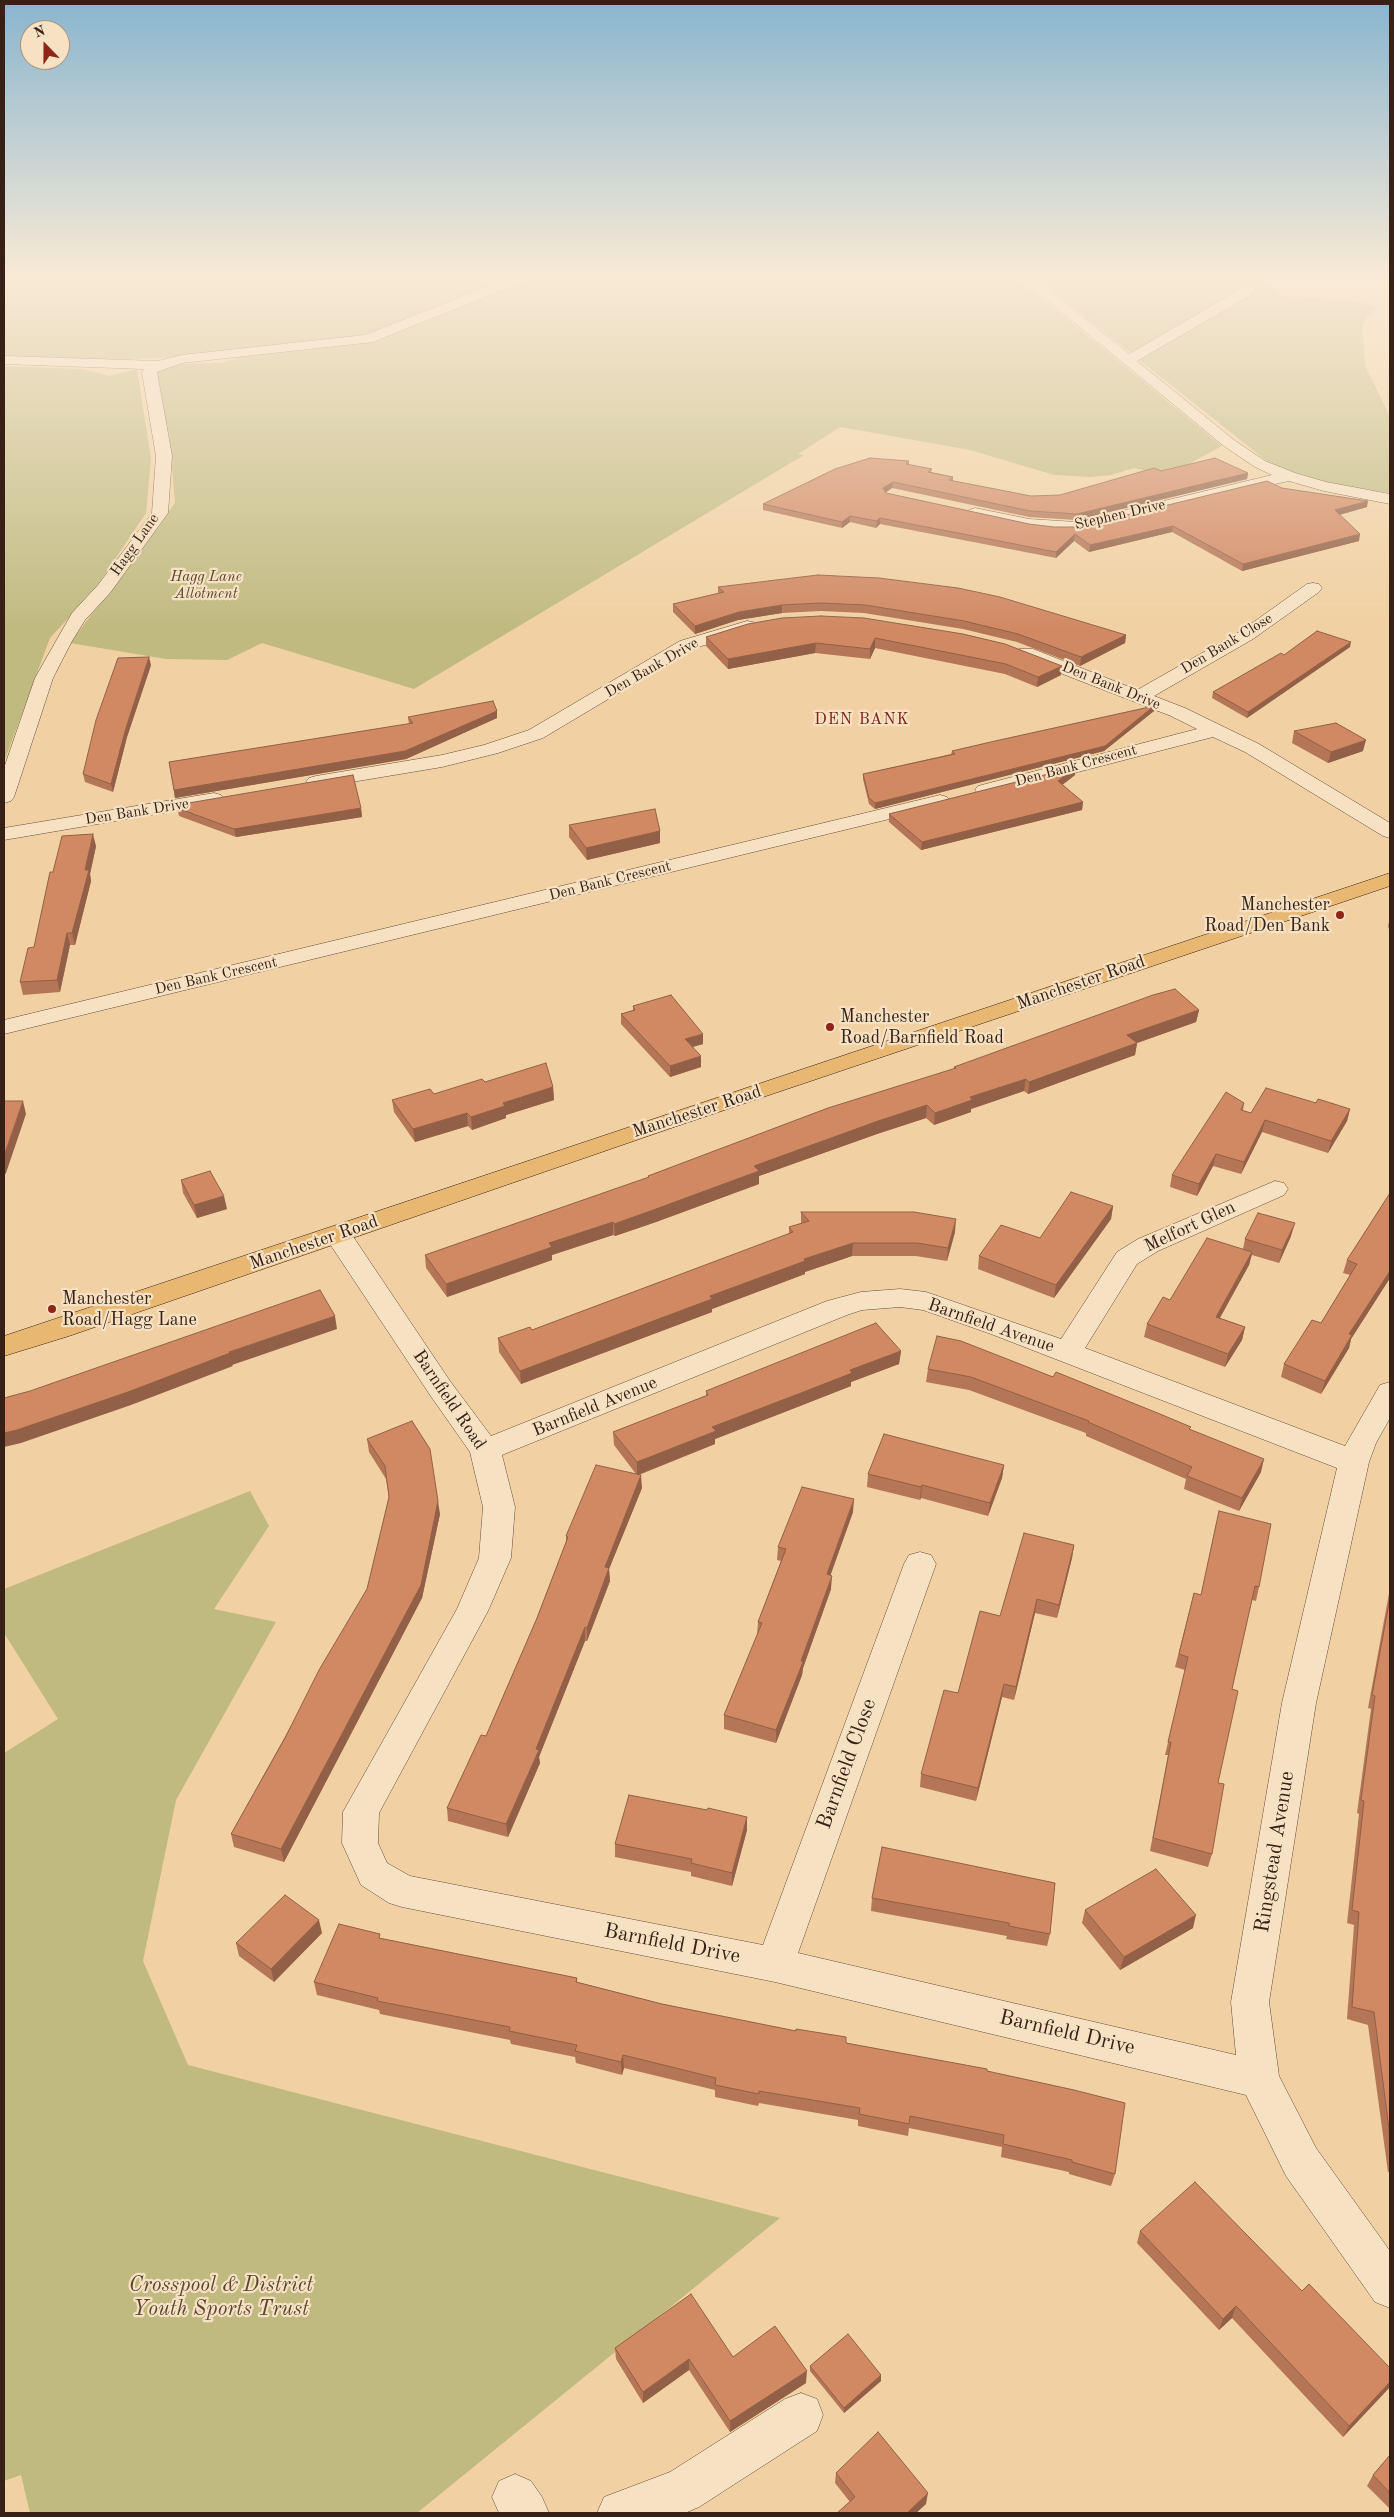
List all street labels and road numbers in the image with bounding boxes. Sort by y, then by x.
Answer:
street label: Stephen Drive [1073,496,1167,534]
street label: Hagg Lane [107,510,163,580]
street label: Den Bank Close [1178,610,1276,678]
street label: Den Bank Drive [602,634,702,702]
street label: Den Bank Drive [1059,658,1163,714]
street label: Den Bank Crescent [1013,741,1139,791]
street label: Den Bank Drive [84,795,190,829]
street label: Den Bank Crescent [547,857,673,905]
street label: Manchester Road [1014,951,1148,1015]
street label: Den Bank Crescent [153,953,279,999]
street label: Manchester Road [630,1081,764,1143]
street label: Melfort Glen [1141,1197,1239,1257]
street label: Manchester Road [247,1211,381,1275]
street label: Barnfield Avenue [925,1294,1057,1358]
street label: Barnfield Road [408,1346,490,1454]
street label: Barnfield Avenue [529,1372,661,1442]
street label: Barnfield Close [812,1695,882,1833]
street label: Ringstead Avenue [1250,1769,1300,1935]
street label: Barnfield Drive [602,1918,742,1970]
street label: Barnfield Drive [997,2005,1137,2061]

